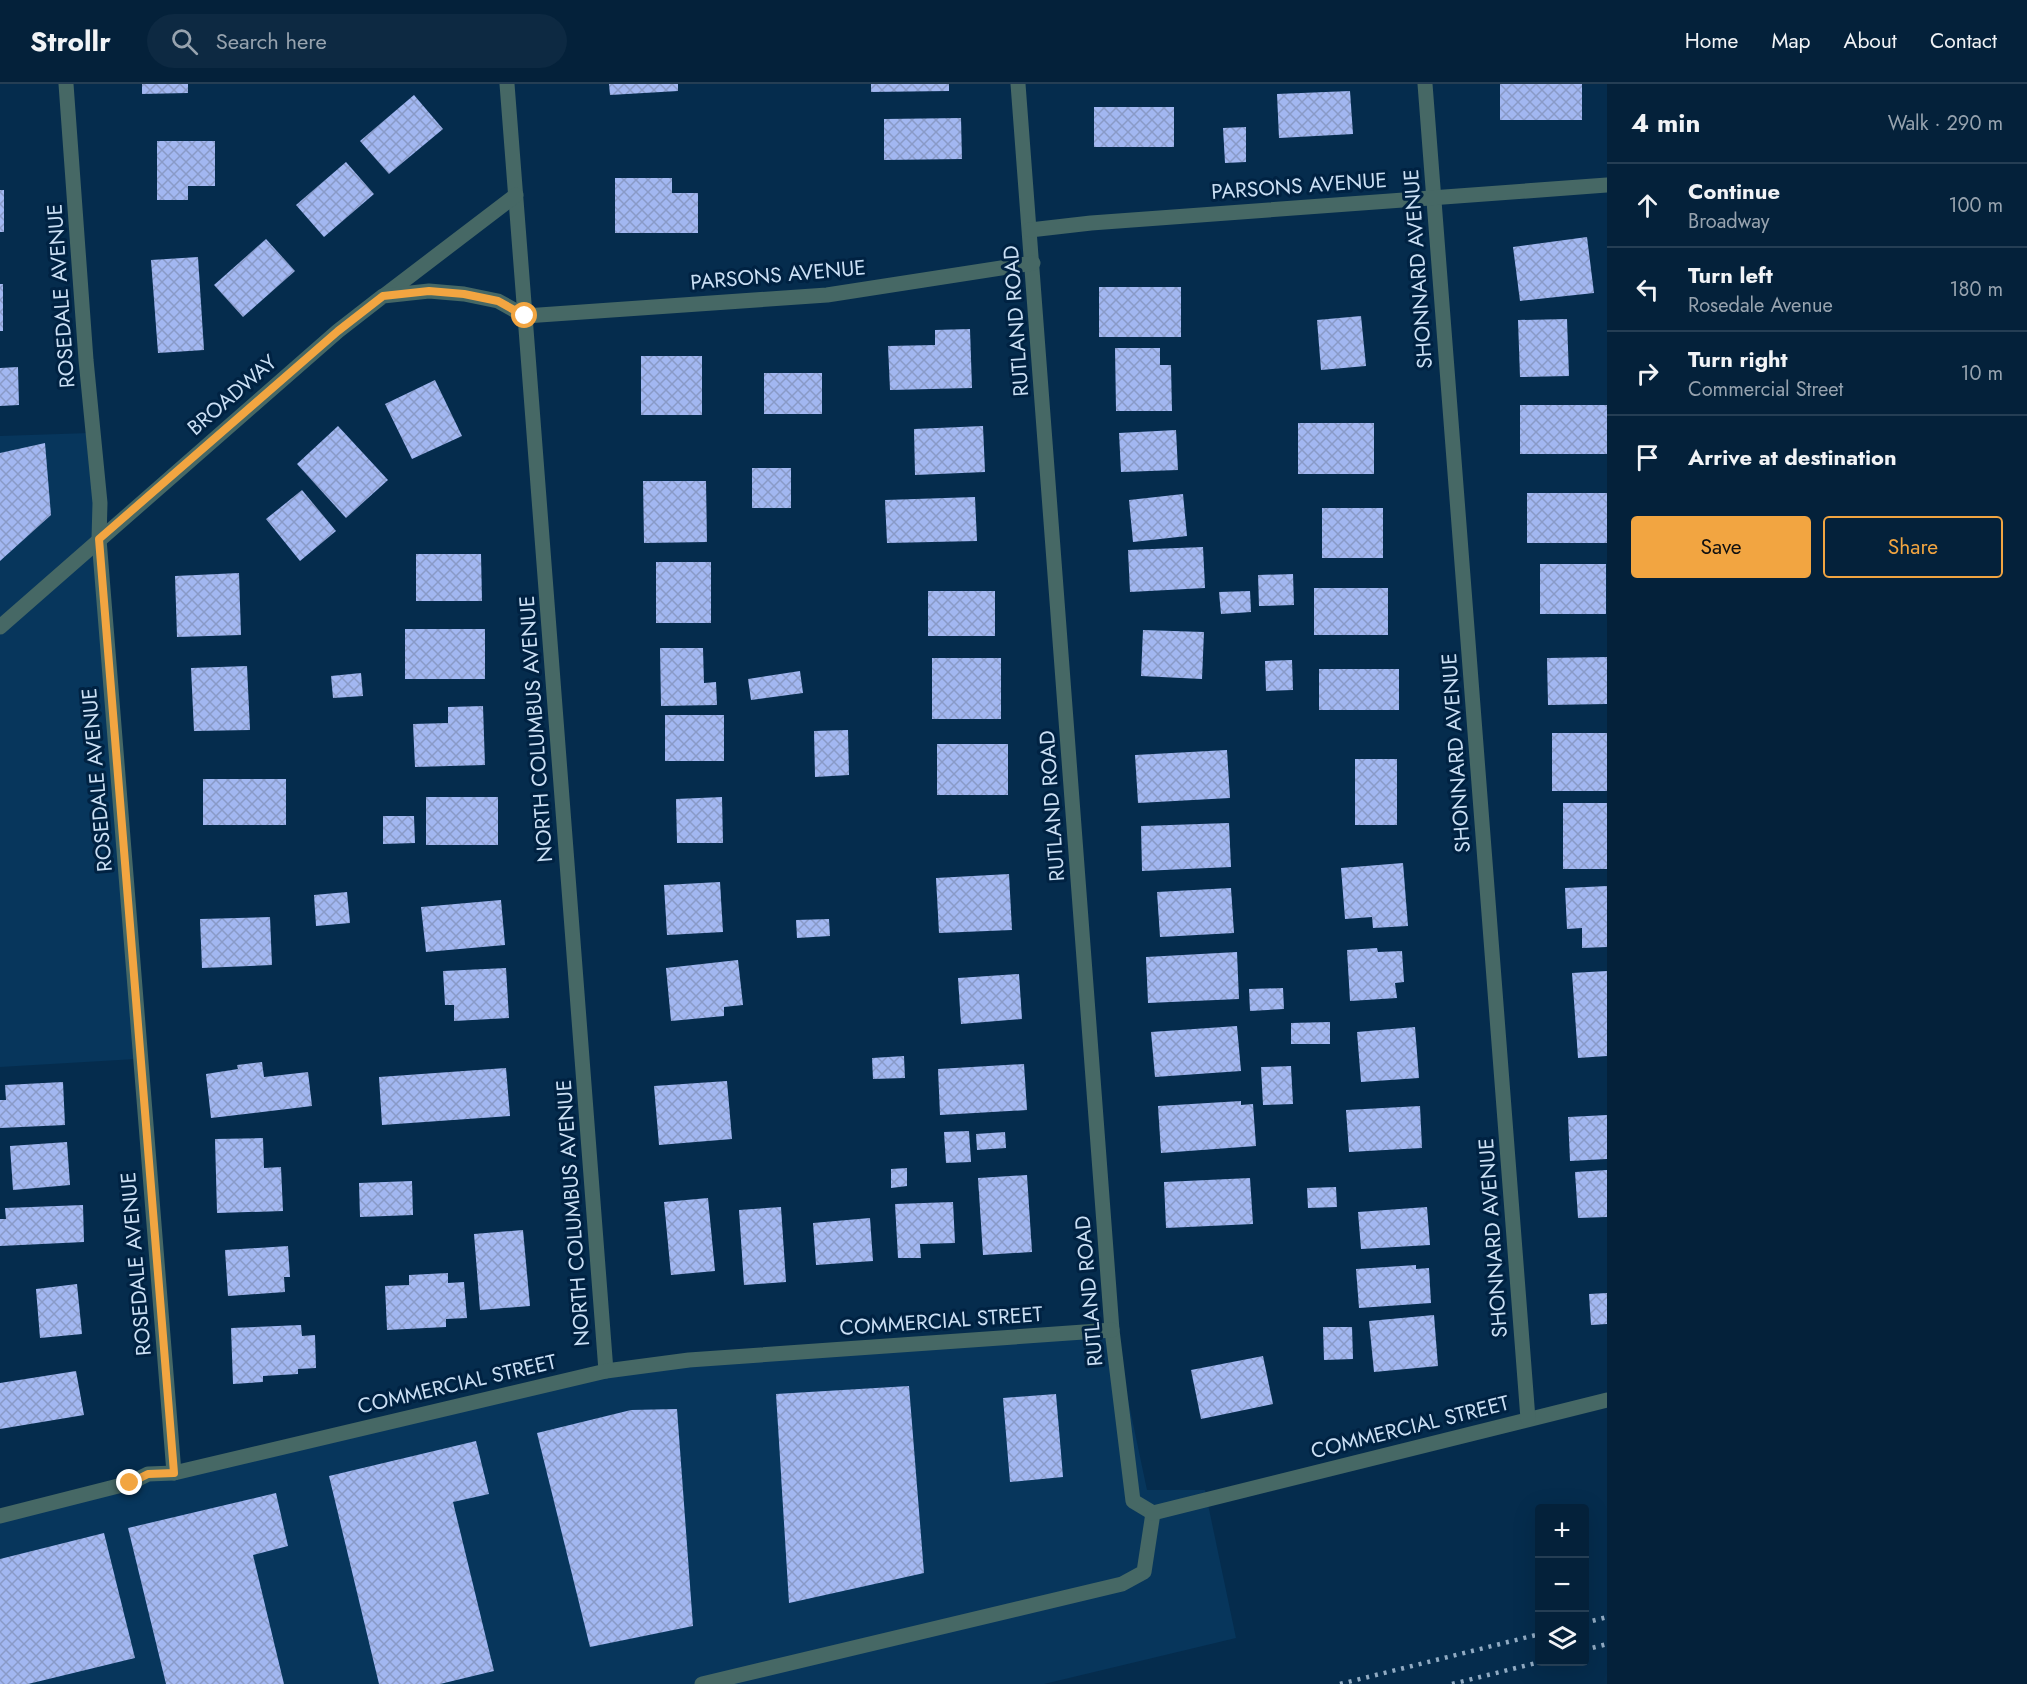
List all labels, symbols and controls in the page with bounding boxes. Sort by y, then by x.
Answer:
search box [147,14,567,68]
text: Strollr [30,21,111,62]
icon: search [168,25,201,58]
text: Search here [216,25,327,57]
text: Home [1685,26,1738,56]
text: Map [1771,26,1811,56]
text: About [1844,26,1897,56]
text: Contact [1930,26,1997,56]
text: 4 min [1631,104,1700,142]
text: Walk · 290 m [1888,109,2003,138]
street label: PARSONS AVENUE [1210,165,1388,207]
street label: SHONNARD AVENUE [1396,168,1440,370]
text: Continue [1688,175,1780,207]
icon: ahead [1631,189,1664,222]
text: 100 m [1948,191,2003,220]
street label: ROSEDALE AVENUE [40,203,82,389]
text: Broadway [1688,207,1770,236]
street label: RUTLAND ROAD [996,244,1036,398]
street label: PARSONS AVENUE [689,252,867,298]
text: Turn left [1688,259,1773,291]
icon: left [1631,273,1664,306]
text: 180 m [1949,275,2003,304]
text: Rosedale Avenue [1688,291,1833,320]
route start [511,302,537,328]
text: Turn right [1688,343,1788,375]
street label: BROADWAY [181,348,283,442]
icon: right [1631,357,1664,390]
text: 10 m [1960,359,2003,388]
text: Commercial Street [1688,375,1843,404]
icon: arrive [1631,441,1664,474]
text: Arrive at destination [1688,441,1897,473]
button: Save [1631,516,1811,578]
button: Share [1823,516,2003,578]
street label: NORTH COLUMBUS AVENUE [512,595,560,863]
street label: SHONNARD AVENUE [1434,652,1478,854]
street label: ROSEDALE AVENUE [74,687,120,873]
street label: RUTLAND ROAD [1032,729,1072,883]
street label: NORTH COLUMBUS AVENUE [549,1079,597,1347]
street label: SHONNARD AVENUE [1471,1137,1515,1339]
street label: ROSEDALE AVENUE [113,1171,159,1357]
street label: RUTLAND ROAD [1067,1214,1111,1368]
street label: COMMERCIAL STREET [839,1299,1044,1343]
street label: COMMERCIAL STREET [355,1346,560,1421]
street label: COMMERCIAL STREET [1308,1388,1513,1466]
route end [116,1469,142,1495]
map controls [1535,1504,1589,1666]
button: + [1535,1504,1589,1558]
button: − [1535,1558,1589,1612]
button: layers [1535,1612,1589,1666]

